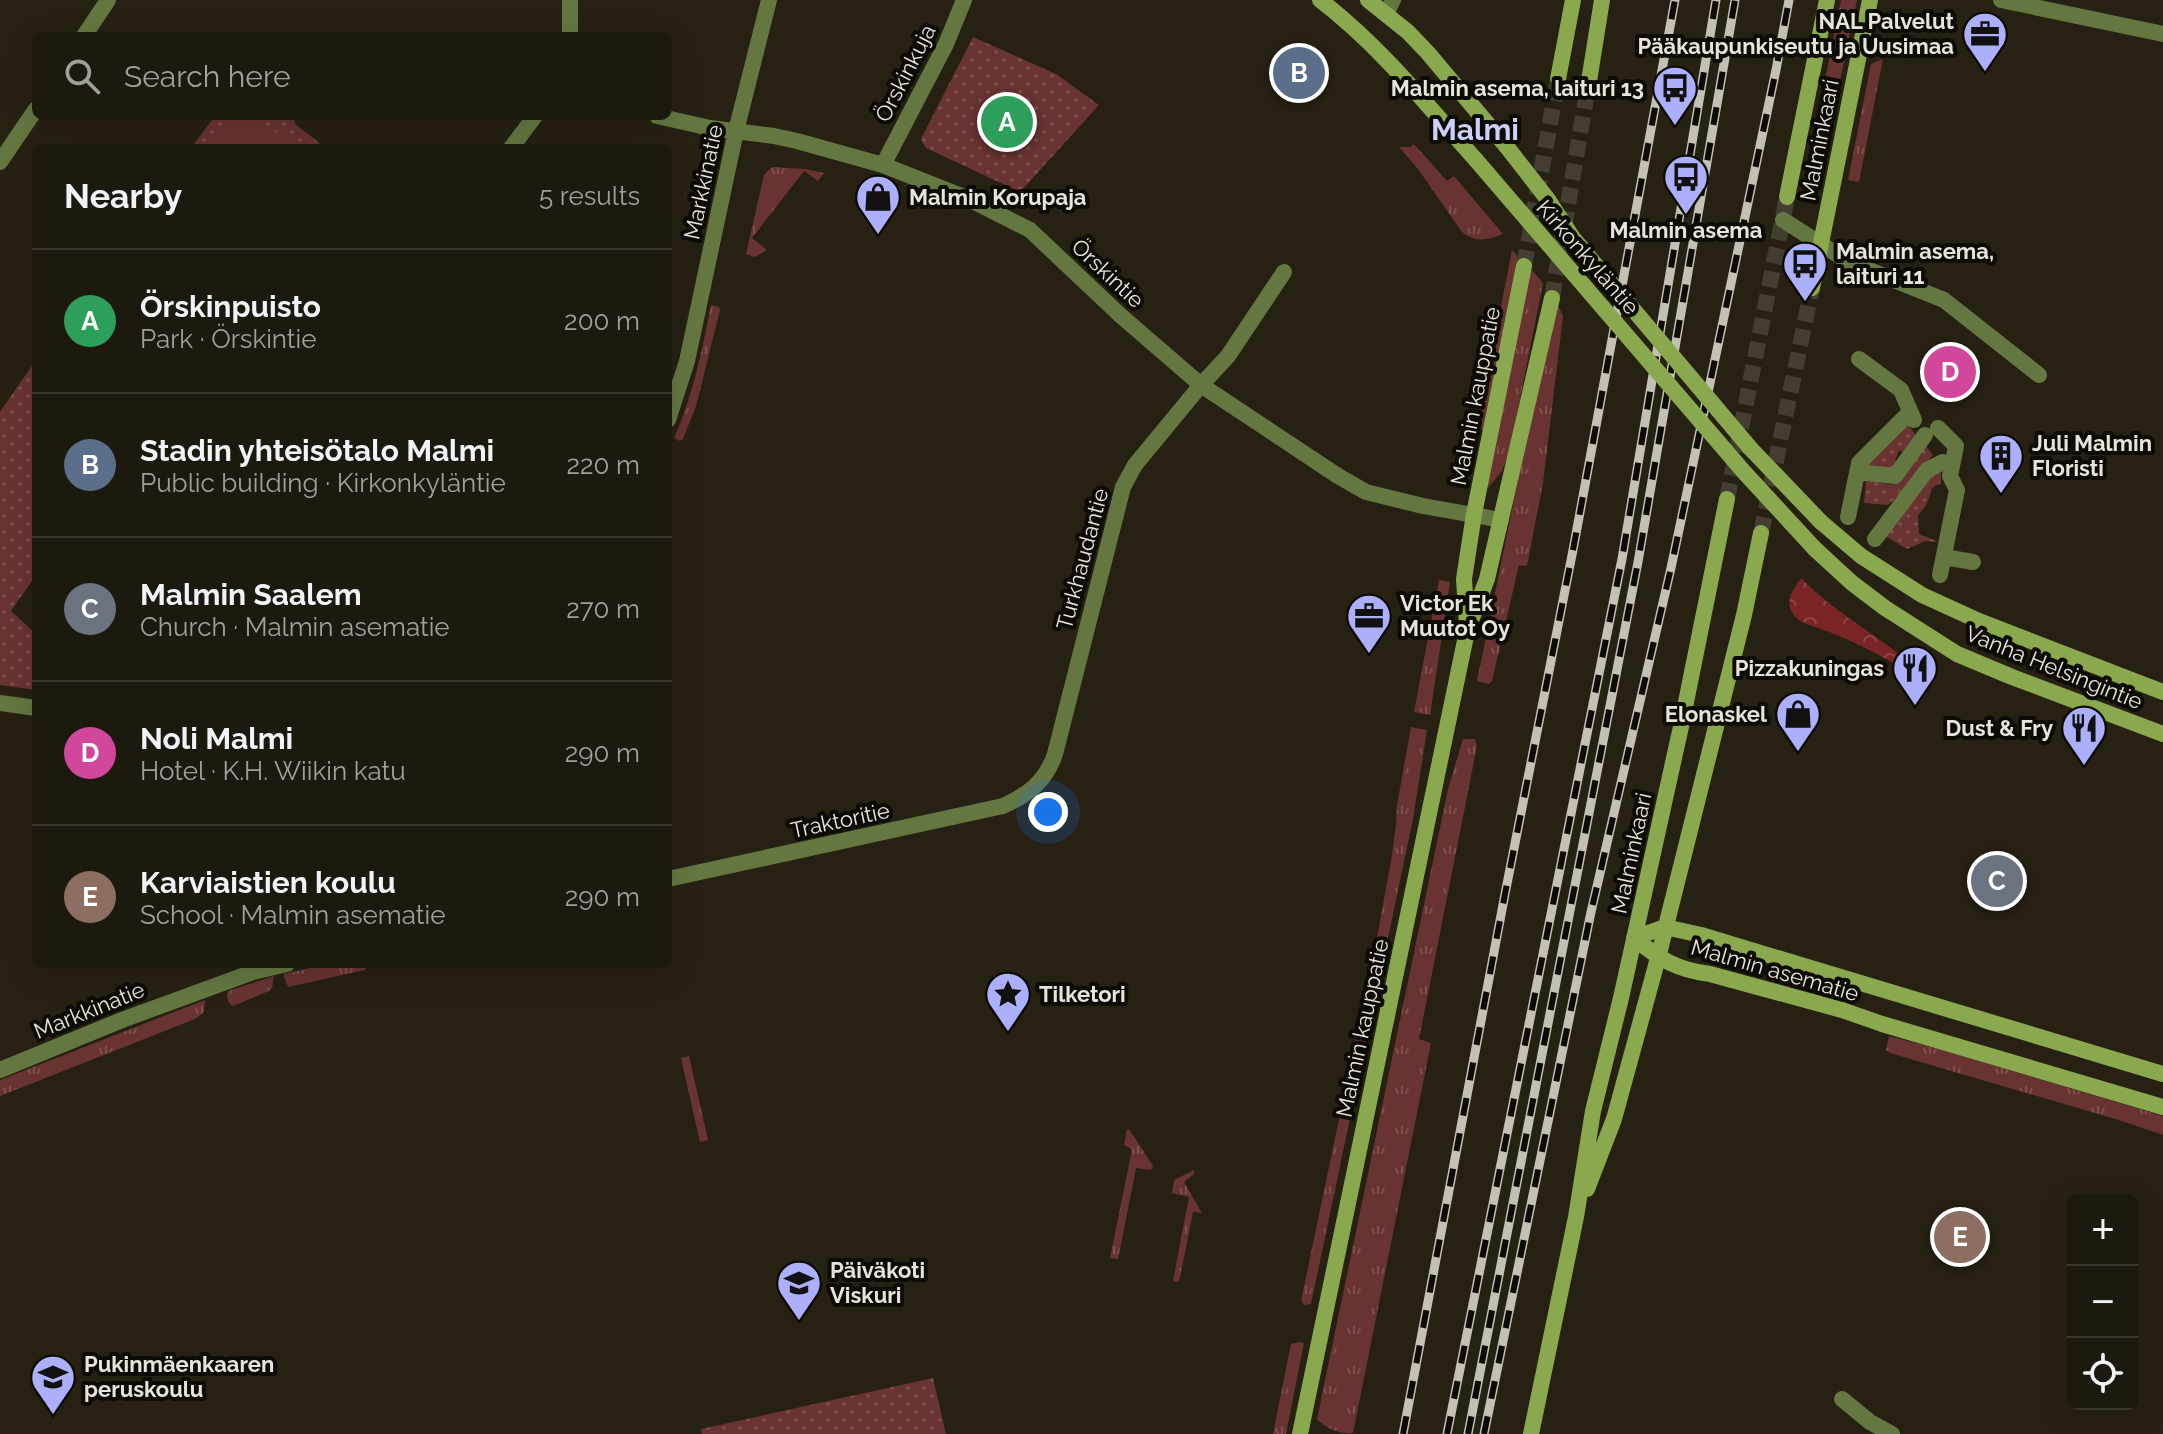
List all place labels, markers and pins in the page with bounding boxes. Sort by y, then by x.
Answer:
place label: NAL Palvelut Pääkaupunkiseutu ja Uusimaa [1637,8,1955,59]
office icon: NAL Palvelut Pääkaupunkiseutu ja Uusimaa [1961,10,2009,73]
pin: B [1273,43,1325,103]
bus stop icon: Malmin asema, laituri 13 [1651,64,1699,127]
place label: Malmin asema, laituri 13 [1391,75,1644,101]
pin: A [981,92,1033,152]
bus stop icon: Malmin asema [1662,153,1710,216]
shop icon: Malmin Korupaja [854,173,902,236]
place label: Malmin Korupaja [909,184,1087,210]
place label: Malmin asema [1610,217,1762,243]
place label: Malmin asema, laituri 11 [1836,238,1994,289]
bus stop icon: Malmin asema, laituri 11 [1781,240,1829,303]
pin: D [1924,342,1976,402]
place label: Juli Malmin Floristi [2032,430,2152,481]
building icon: Juli Malmin Floristi [1977,432,2025,495]
place label: Victor Ek Muutot Oy [1400,590,1510,641]
office icon: Victor Ek Muutot Oy [1345,592,1393,655]
restaurant icon: Pizzakuningas [1891,644,1939,707]
place label: Pizzakuningas [1735,655,1884,681]
shop icon: Elonaskel [1774,690,1822,753]
place label: Elonaskel [1665,701,1768,727]
restaurant icon: Dust & Fry [2060,704,2108,767]
place label: Dust & Fry [1945,715,2053,741]
pin: C [1971,851,2023,911]
place icon: Tilketori [984,970,1032,1033]
place label: Tilketori [1039,981,1126,1007]
pin: E [1934,1207,1986,1267]
place label: Päiväkoti Viskuri [830,1257,925,1308]
school or university icon: Päiväkoti Viskuri [775,1259,823,1322]
place label: Pukinmäenkaaren peruskoulu [84,1351,274,1402]
school or university icon: Pukinmäenkaaren peruskoulu [29,1353,77,1416]

